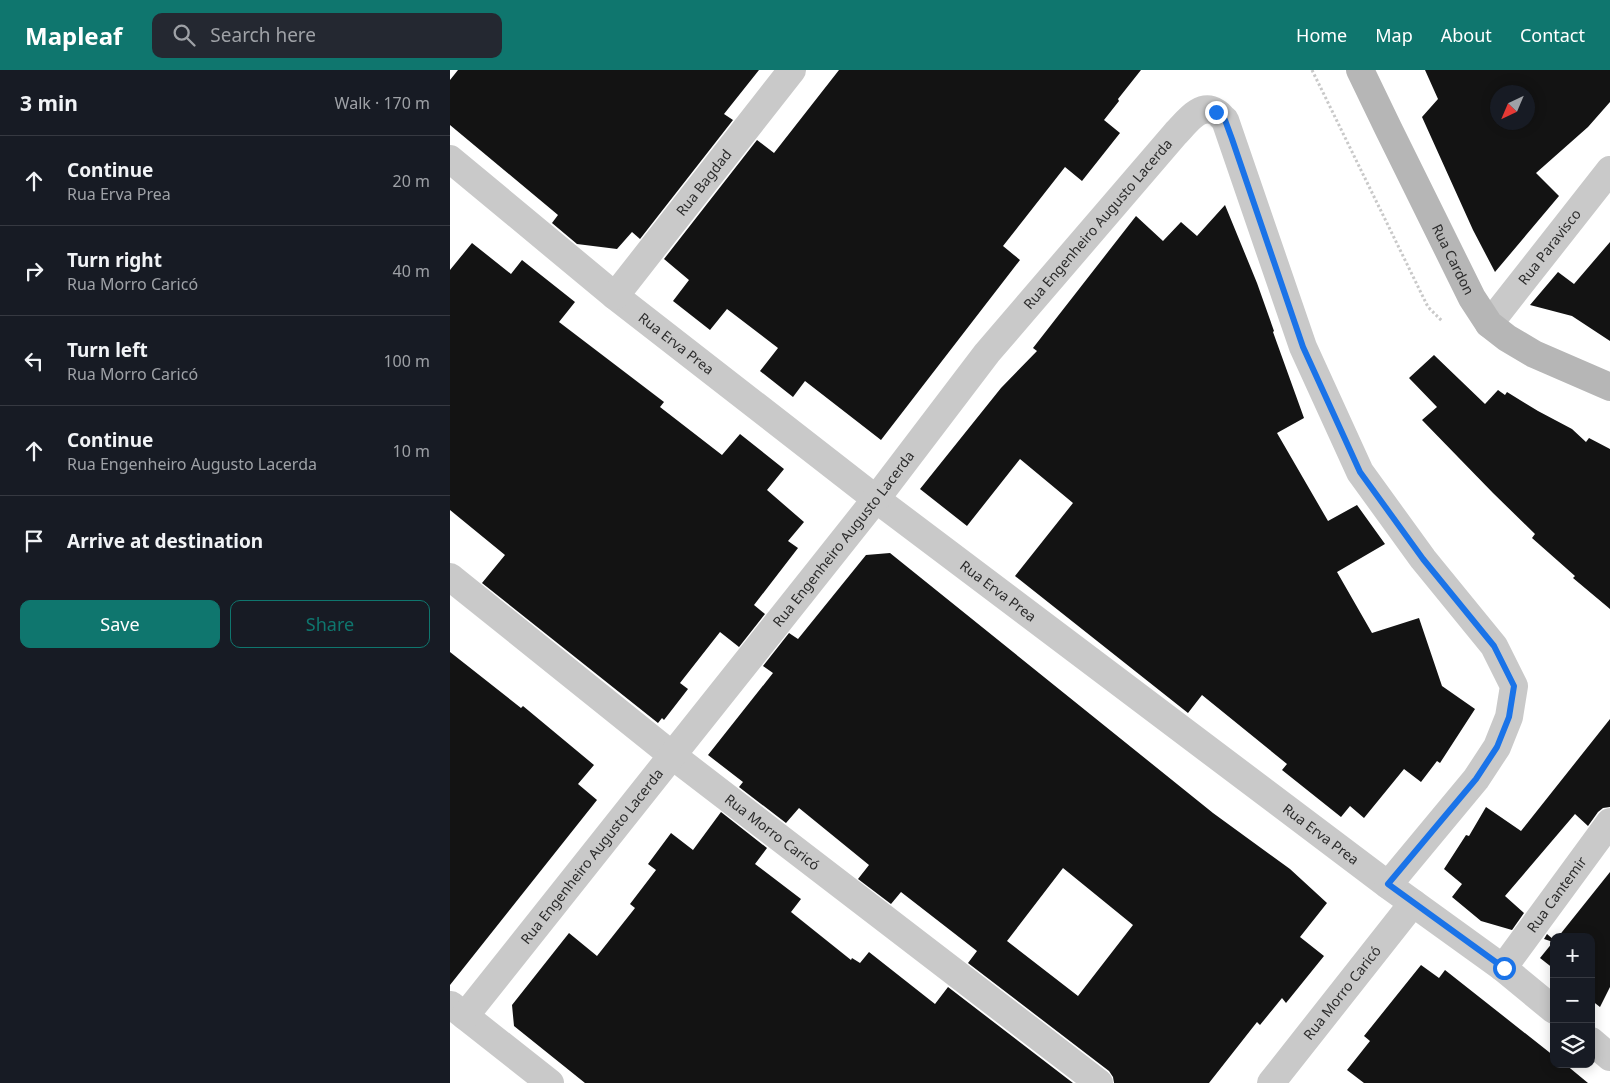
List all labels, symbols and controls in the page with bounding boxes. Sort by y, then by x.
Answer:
search box [152,13,502,58]
text: Mapleaf [25,19,122,52]
icon: search [170,21,198,49]
text: Search here [210,22,316,48]
text: Home [1296,23,1347,47]
text: Map [1375,23,1413,47]
text: About [1441,23,1492,47]
text: Contact [1520,23,1585,47]
north arrow [1490,85,1535,130]
text: 3 min [20,89,78,117]
text: Walk · 170 m [335,92,430,114]
route end [1205,101,1228,124]
street label: Rua Engenheiro Augusto Lacerda [1019,134,1176,313]
street label: Rua Bagdad [671,145,735,220]
text: Continue [67,157,153,183]
icon: ahead [20,167,48,195]
text: 20 m [393,170,430,192]
text: Rua Erva Prea [67,183,171,205]
street label: Rua Paravisco [1513,205,1585,288]
street label: Rua Cardon [1428,221,1479,298]
text: Turn right [67,247,162,273]
icon: right [20,257,48,285]
text: 40 m [393,260,430,282]
text: Rua Morro Caricó [67,273,198,295]
street label: Rua Erva Prea [635,308,718,379]
text: Turn left [67,337,148,363]
icon: left [20,347,48,375]
text: 100 m [383,350,430,372]
text: Rua Morro Caricó [67,363,198,385]
text: Continue [67,427,153,453]
icon: ahead [20,437,48,465]
text: 10 m [393,440,430,462]
street label: Rua Engenheiro Augusto Lacerda [768,447,918,631]
text: Rua Engenheiro Augusto Lacerda [67,453,317,475]
icon: arrive [20,527,48,555]
text: Arrive at destination [67,528,263,554]
street label: Rua Erva Prea [956,556,1040,626]
button: Save [20,600,220,648]
button: Share [230,600,430,648]
street label: Rua Engenheiro Augusto Lacerda [516,764,667,948]
street label: Rua Morro Caricó [721,789,824,874]
street label: Rua Erva Prea [1279,799,1363,869]
street label: Rua Cantemir [1522,852,1591,936]
map controls [1550,933,1595,1068]
button: + [1550,933,1595,978]
street label: Rua Morro Caricó [1299,941,1385,1043]
route start [1493,957,1516,980]
button: − [1550,978,1595,1023]
button: layers [1550,1023,1595,1068]

